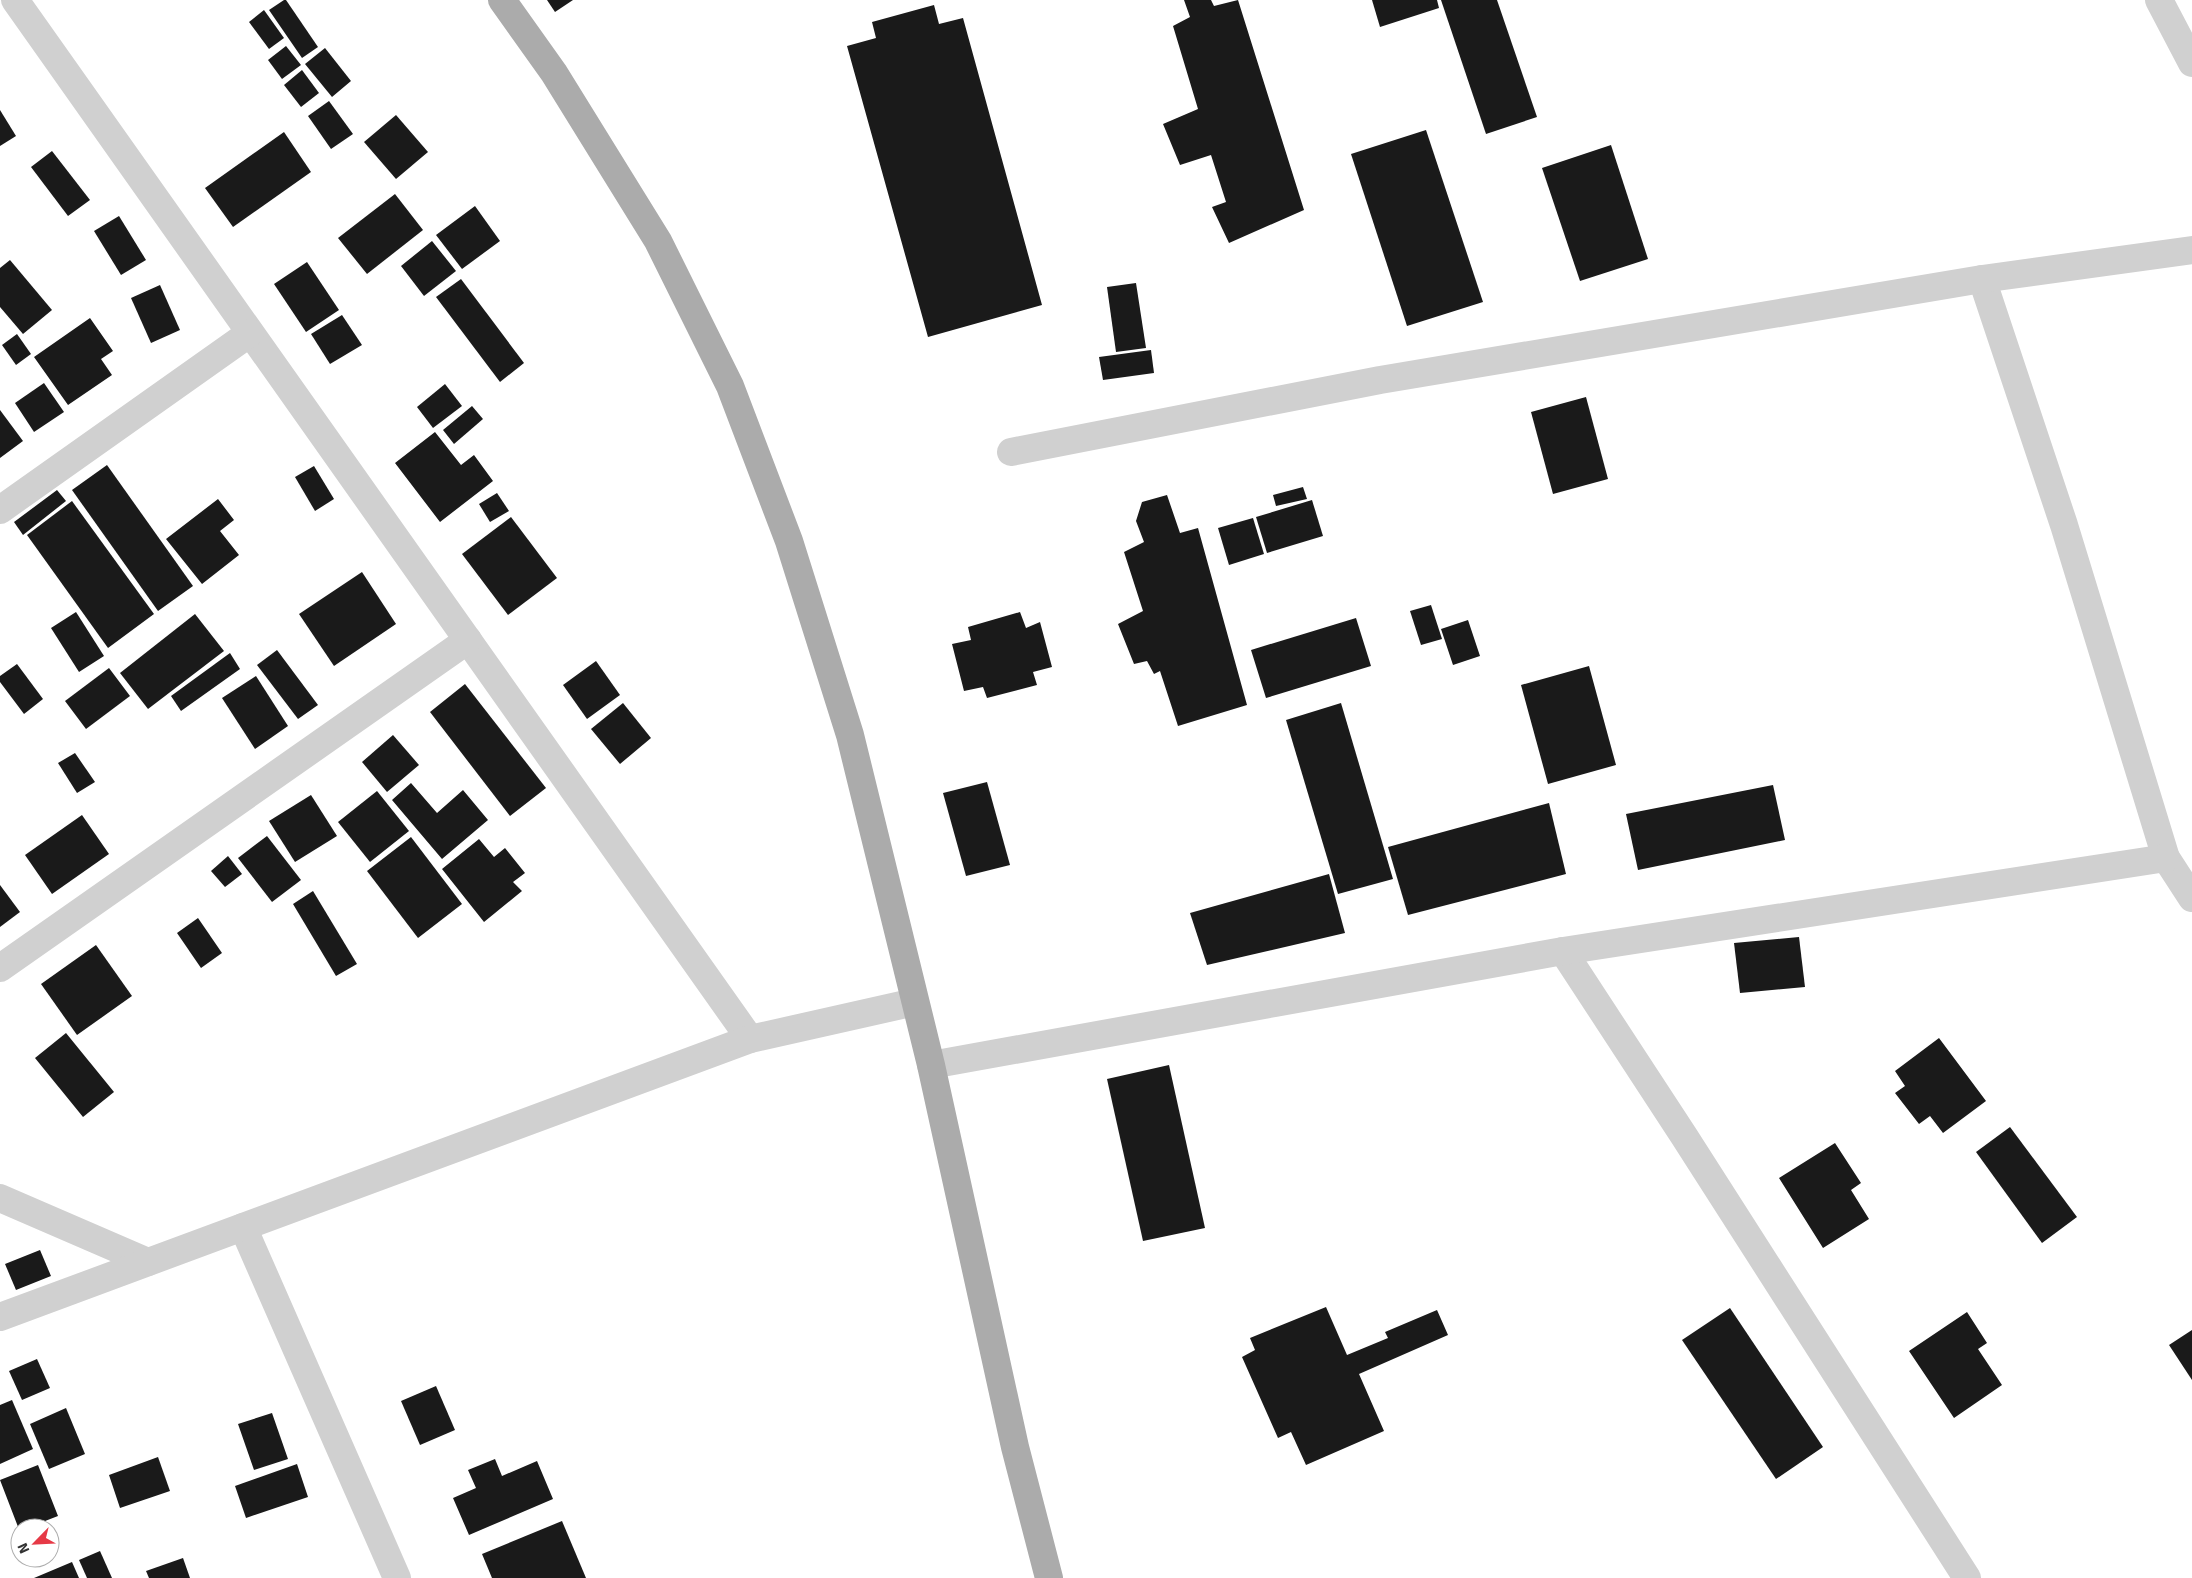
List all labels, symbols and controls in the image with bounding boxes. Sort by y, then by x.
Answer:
north arrow [10,1518,60,1568]
text: N [14,1540,33,1556]

